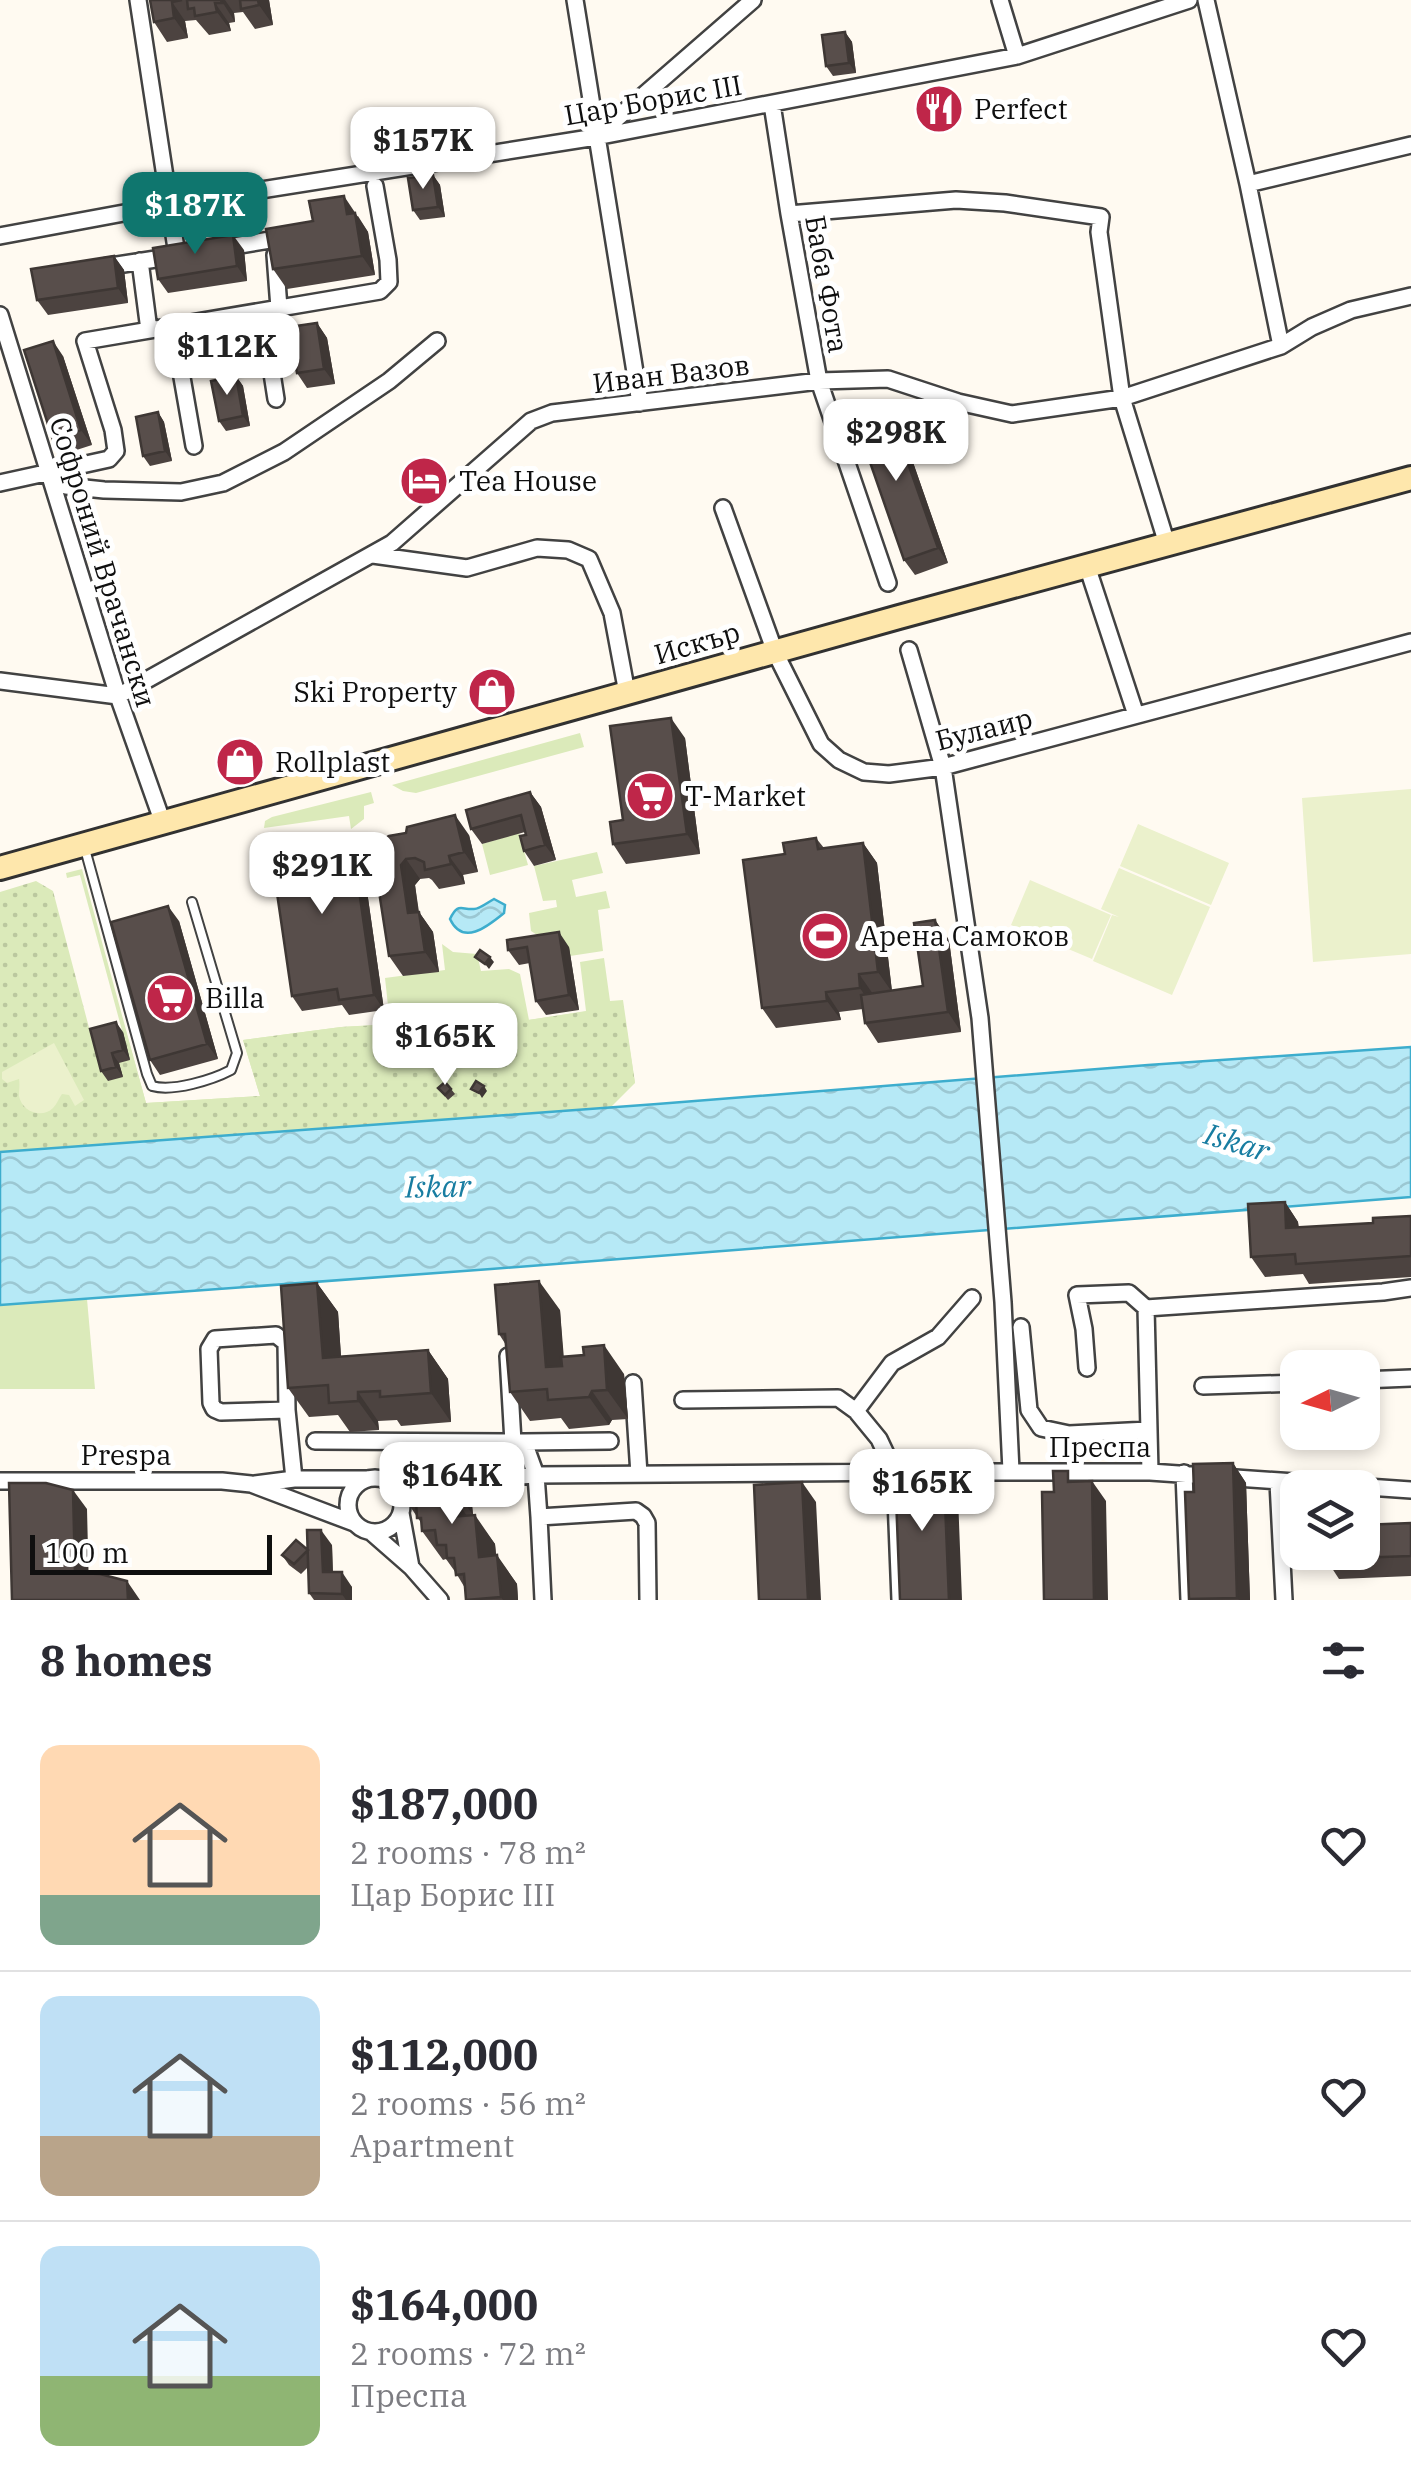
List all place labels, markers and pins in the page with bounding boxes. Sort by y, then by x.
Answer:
restaurant icon: Perfect [913,83,965,135]
place label: Perfect [974,90,1068,127]
pin: $157K [353,107,493,192]
pin: $187K [125,172,265,257]
pin: $112K [157,313,297,398]
pin: $298K [826,399,966,484]
hotel icon: Tea House [398,455,450,507]
place label: Tea House [459,462,597,499]
shop icon: Ski Property [466,666,518,718]
place label: Ski Property [293,673,457,710]
shop icon: Rollplast [214,736,266,788]
place label: Rollplast [275,743,390,780]
supermarket icon: T-Market [624,770,676,822]
place label: T-Market [685,777,806,814]
pin: $291K [252,832,392,917]
sports icon: Арена Самоков [799,910,851,962]
place label: Арена Самоков [860,917,1069,954]
supermarket icon: Billa [144,972,196,1024]
place label: Billa [205,979,265,1016]
pin: $165K [375,1003,515,1088]
pin: $164K [382,1442,522,1527]
pin: $165K [852,1449,992,1534]

